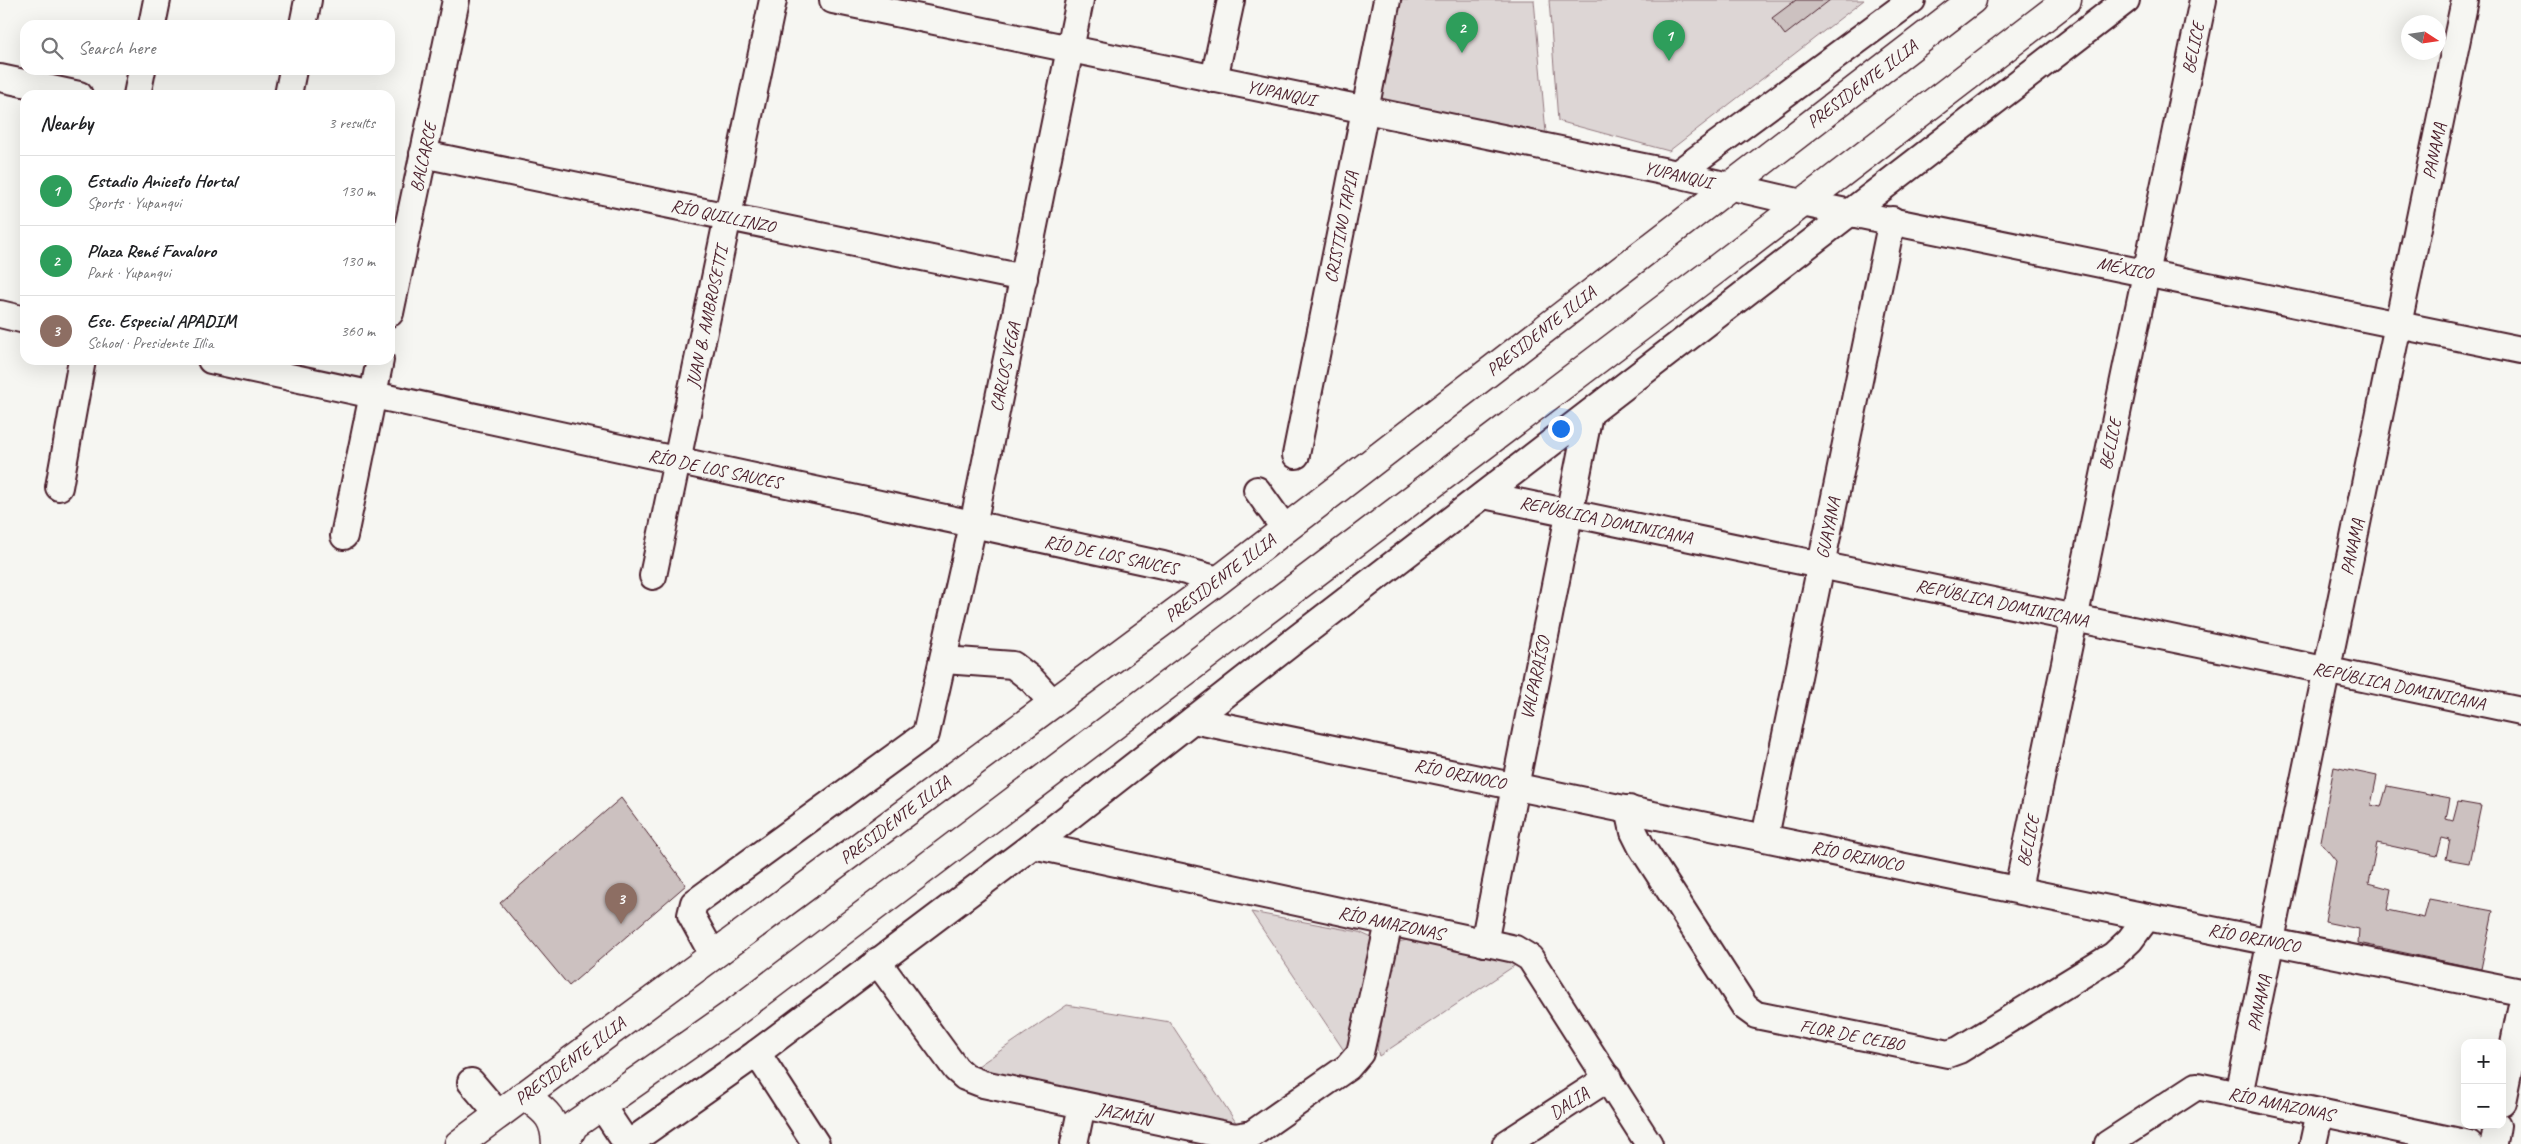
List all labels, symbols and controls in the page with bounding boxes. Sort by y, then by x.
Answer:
pin: 2 [1446,12,1478,53]
north arrow [2401,15,2446,60]
street label: BELICE [2177,18,2210,76]
search box [20,20,395,75]
pin: 1 [1653,20,1685,61]
icon: search [38,34,66,62]
street label: PRESIDENTE ILLIA [1802,35,1922,133]
text: Search here [78,36,155,60]
street label: YUPANQUI [1245,75,1321,112]
text: Nearby [40,110,93,136]
text: 3 results [328,113,375,133]
street label: BALCARCE [405,118,442,194]
street label: PANAMA [2417,120,2451,181]
street label: YUPANQUI [1642,156,1718,194]
street label: CRISTINO TAPIA [1319,168,1363,285]
text: Estadio Aniceto Hortal [87,169,236,193]
text: 1 [52,181,60,201]
text: 130 m [341,181,375,201]
text: Sports · Yupanqui [87,193,181,213]
street label: RÍO QUILLINZO [669,194,779,238]
text: Plaza René Favaloro [87,239,216,263]
street label: JUAN B. AMBROSETTI [681,241,733,391]
text: 2 [52,251,60,271]
text: 130 m [341,251,375,271]
street label: MÉXICO [2095,251,2157,285]
text: Park · Yupanqui [87,263,171,283]
street label: PRESIDENTE ILLIA [1482,281,1601,381]
text: Esc. Especial APADIM [87,309,236,333]
street label: CARLOS VEGA [985,320,1025,413]
text: 3 [52,321,60,341]
text: 360 m [341,321,375,341]
text: School · Presidente Illia [87,333,213,353]
street label: BELICE [2094,414,2127,472]
your location [1548,416,1574,442]
street label: RÍO DE LOS SAUCES [647,444,787,495]
street label: REPÚBLICA DOMINICANA [1518,491,1695,549]
street label: GUAYANA [1811,495,1845,560]
street label: PANAMA [2335,516,2369,577]
street label: PRESIDENTE ILLIA [1160,529,1280,627]
street label: RÍO DE LOS SAUCES [1043,530,1183,581]
street label: REPÚBLICA DOMINICANA [1914,574,2091,632]
street label: VALPARAÍSO [1516,633,1555,721]
street label: REPÚBLICA DOMINICANA [2311,657,2488,715]
street label: RÍO ORINOCO [1412,754,1510,795]
street label: PRESIDENTE ILLIA [835,771,955,869]
street label: BELICE [2012,811,2045,869]
street label: RÍO ORINOCO [1809,836,1907,877]
pin: 3 [605,883,637,924]
street label: RÍO AMAZONAS [1336,901,1449,946]
street label: RÍO ORINOCO [2207,918,2304,958]
street label: PANAMA [2242,972,2276,1033]
street label: PRESIDENTE ILLIA [510,1012,630,1110]
street label: FLOR DE CEIBO [1798,1014,1908,1056]
map controls [2461,1039,2506,1129]
button: + [2461,1039,2506,1084]
street label: DALIA [1545,1082,1594,1124]
street label: RÍO AMAZONAS [2226,1082,2339,1127]
button: − [2461,1084,2506,1129]
street label: JAZMÍN [1094,1097,1156,1131]

